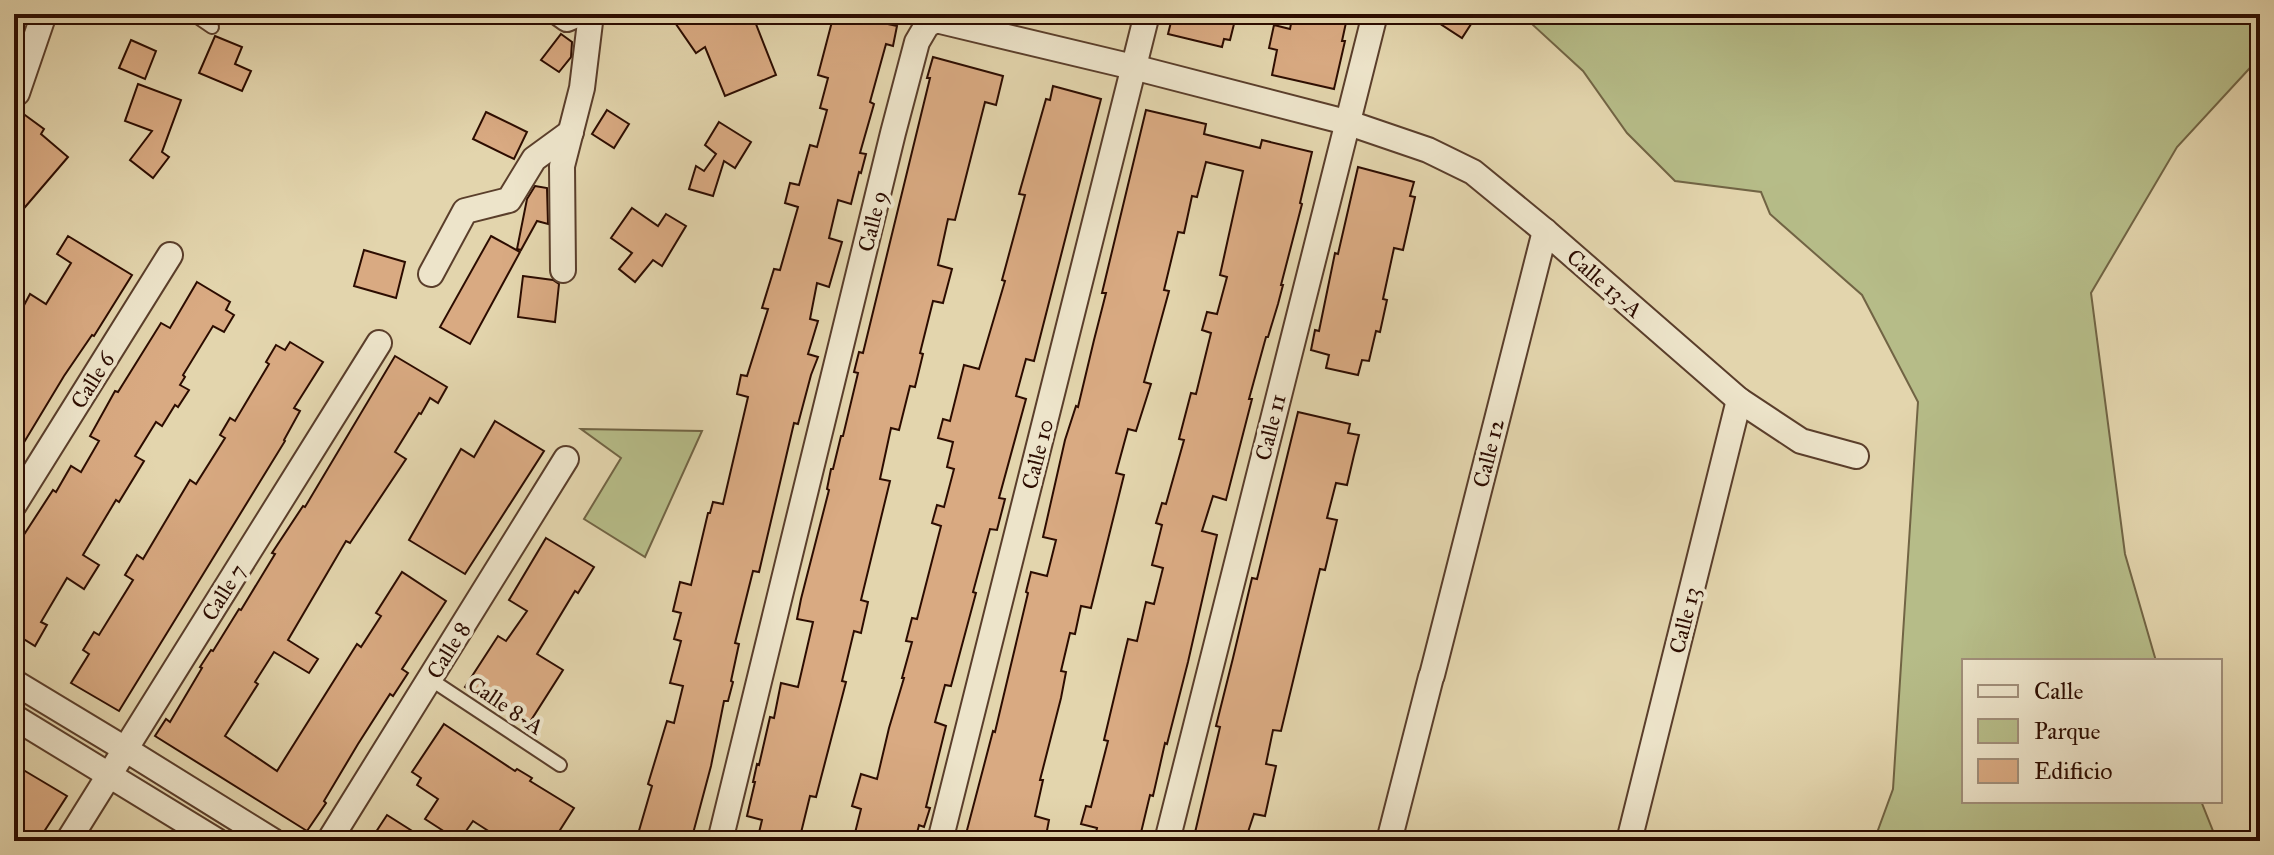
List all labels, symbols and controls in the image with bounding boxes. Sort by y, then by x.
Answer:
street label: Calle 9 [852,188,893,254]
street label: Calle 13-A [1561,243,1648,324]
street label: Calle 6 [65,347,120,413]
street label: Calle 11 [1249,391,1292,463]
street label: Calle 10 [1016,416,1059,492]
street label: Calle 12 [1467,416,1510,490]
street label: Calle 7 [196,559,251,626]
street label: Calle 13 [1663,584,1706,656]
street label: Calle 8 [421,617,476,684]
legend [1962,659,2222,803]
street label: Calle 8-A [463,670,549,741]
text: Calle [2034,676,2083,706]
text: Parque [2034,716,2101,746]
text: Edificio [2034,756,2113,786]

